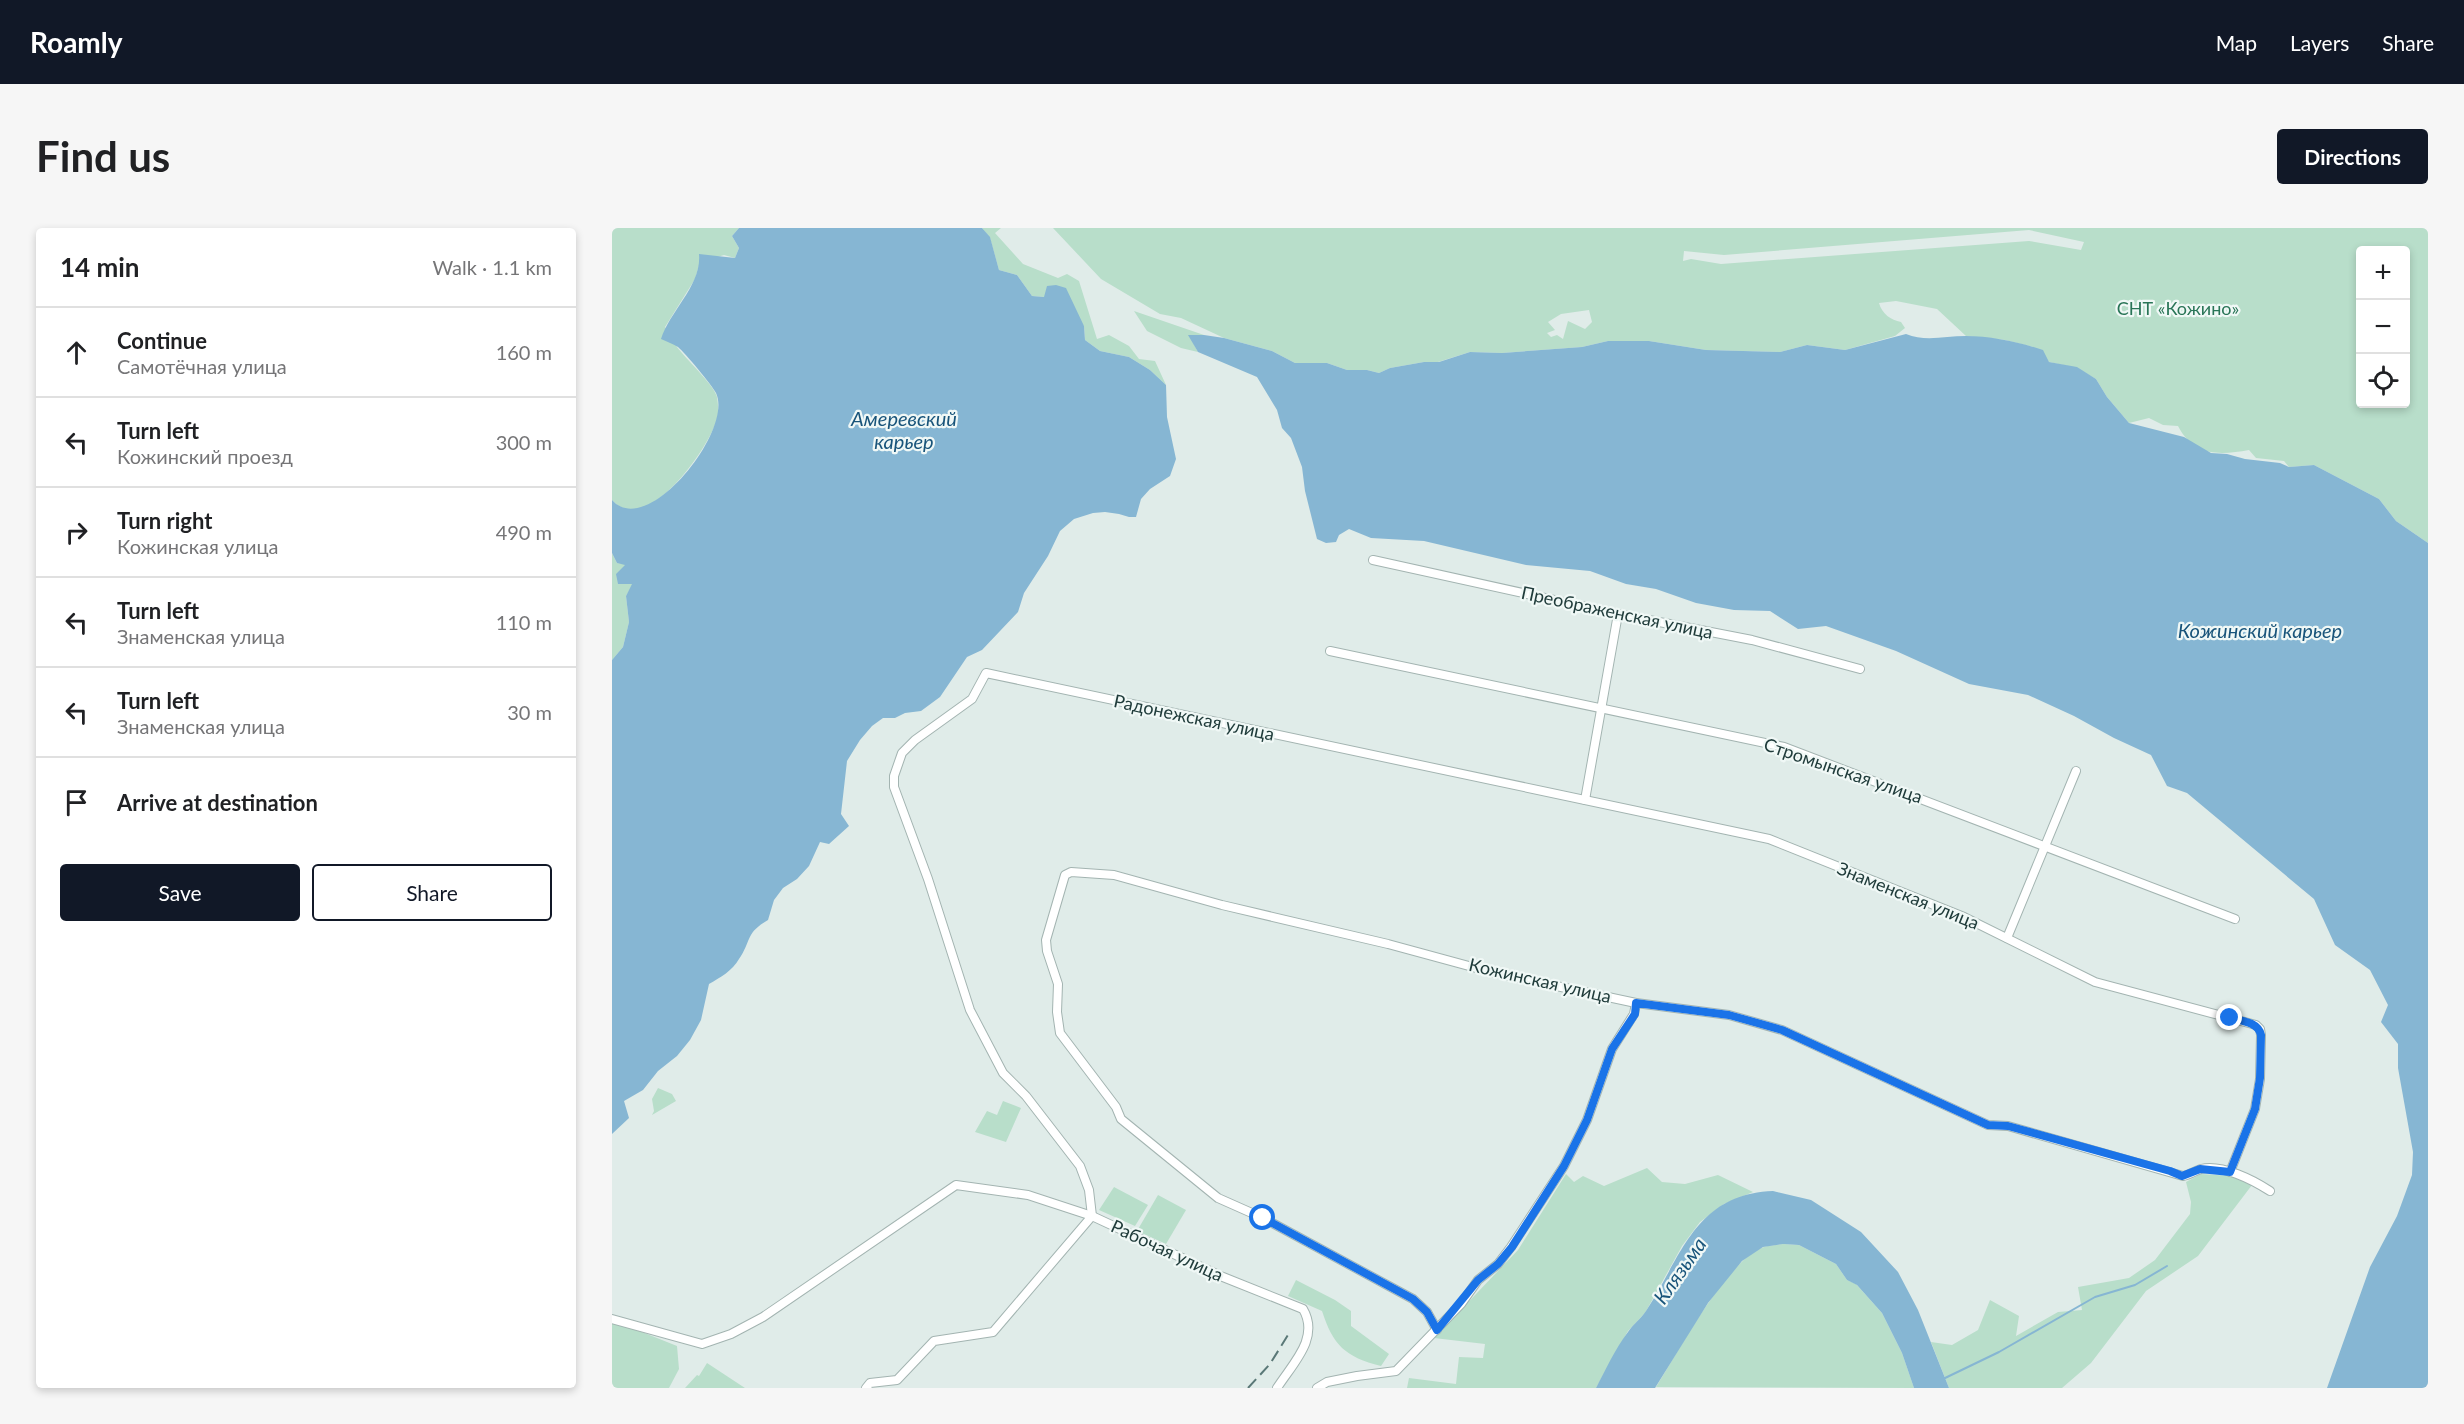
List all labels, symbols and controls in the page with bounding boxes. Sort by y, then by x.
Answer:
text: Roamly [30,25,123,59]
text: Map [2216,30,2257,55]
text: Layers [2290,30,2349,55]
text: Share [2382,30,2434,55]
button: Directions [2277,129,2428,184]
text: Find us [36,131,170,181]
map controls [2356,246,2410,408]
button: + [2356,246,2410,300]
text: 14 min [60,251,140,283]
text: Walk · 1.1 km [433,255,552,279]
park label: СНТ «Кожино» [2117,297,2239,319]
button: − [2356,300,2410,354]
text: Continue [117,327,207,354]
icon: ahead [60,336,93,369]
text: 160 m [496,340,552,364]
text: Самотёчная улица [117,354,287,378]
button: locate [2356,354,2410,408]
water label: Амеревский карьер [850,406,957,453]
text: Turn left [117,417,199,444]
icon: left [60,426,93,459]
text: 300 m [496,430,552,454]
text: Кожинский проезд [117,444,293,468]
text: Turn right [117,507,212,534]
icon: right [60,516,93,549]
text: 490 m [496,520,552,544]
text: Кожинская улица [117,534,279,558]
street label: Преображенская улица [1519,581,1715,643]
text: Turn left [117,597,199,624]
icon: left [60,606,93,639]
text: 110 m [496,610,552,634]
water label: Кожинский карьер [2178,618,2342,642]
text: Знаменская улица [117,624,285,648]
text: Turn left [117,687,199,714]
street label: Радонежская улица [1112,689,1276,745]
icon: left [60,696,93,729]
text: 30 m [507,700,552,724]
text: Знаменская улица [117,714,285,738]
street label: Стромынская улица [1761,733,1926,808]
icon: arrive [60,786,93,819]
text: Arrive at destination [117,789,318,816]
street label: Знаменская улица [1834,857,1983,934]
button: Save [60,864,300,921]
button: Share [312,864,552,921]
street label: Кожинская улица [1467,953,1614,1007]
route end [2216,1004,2242,1030]
route start [1249,1204,1275,1230]
street label: Рабочая улица [1108,1215,1227,1286]
water label: Клязьма [1648,1233,1711,1308]

